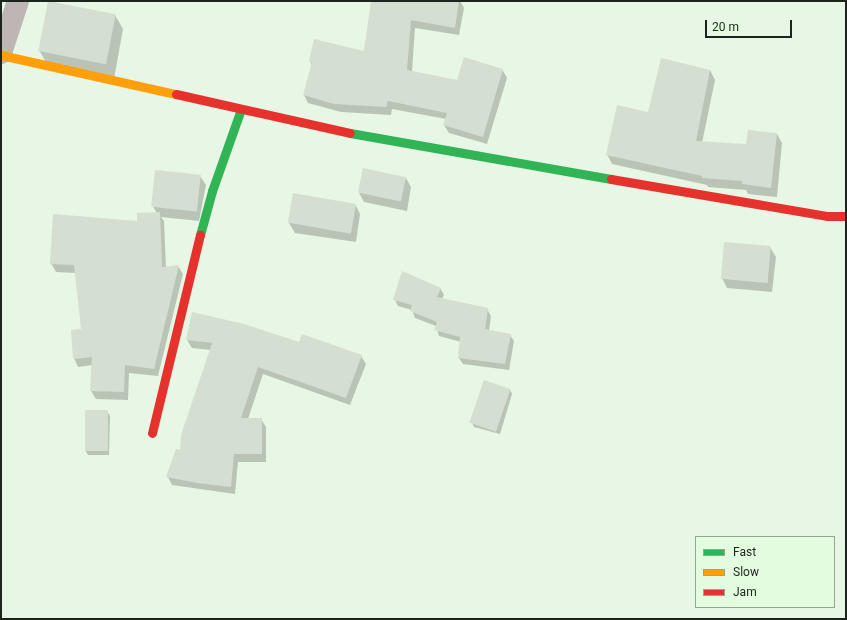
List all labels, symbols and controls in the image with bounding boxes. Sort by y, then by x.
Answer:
scale bar [707,12,794,38]
text: 20 m [712,20,739,34]
legend [695,536,835,608]
text: Fast [733,545,756,559]
text: Slow [733,565,759,579]
text: Jam [733,585,757,599]

